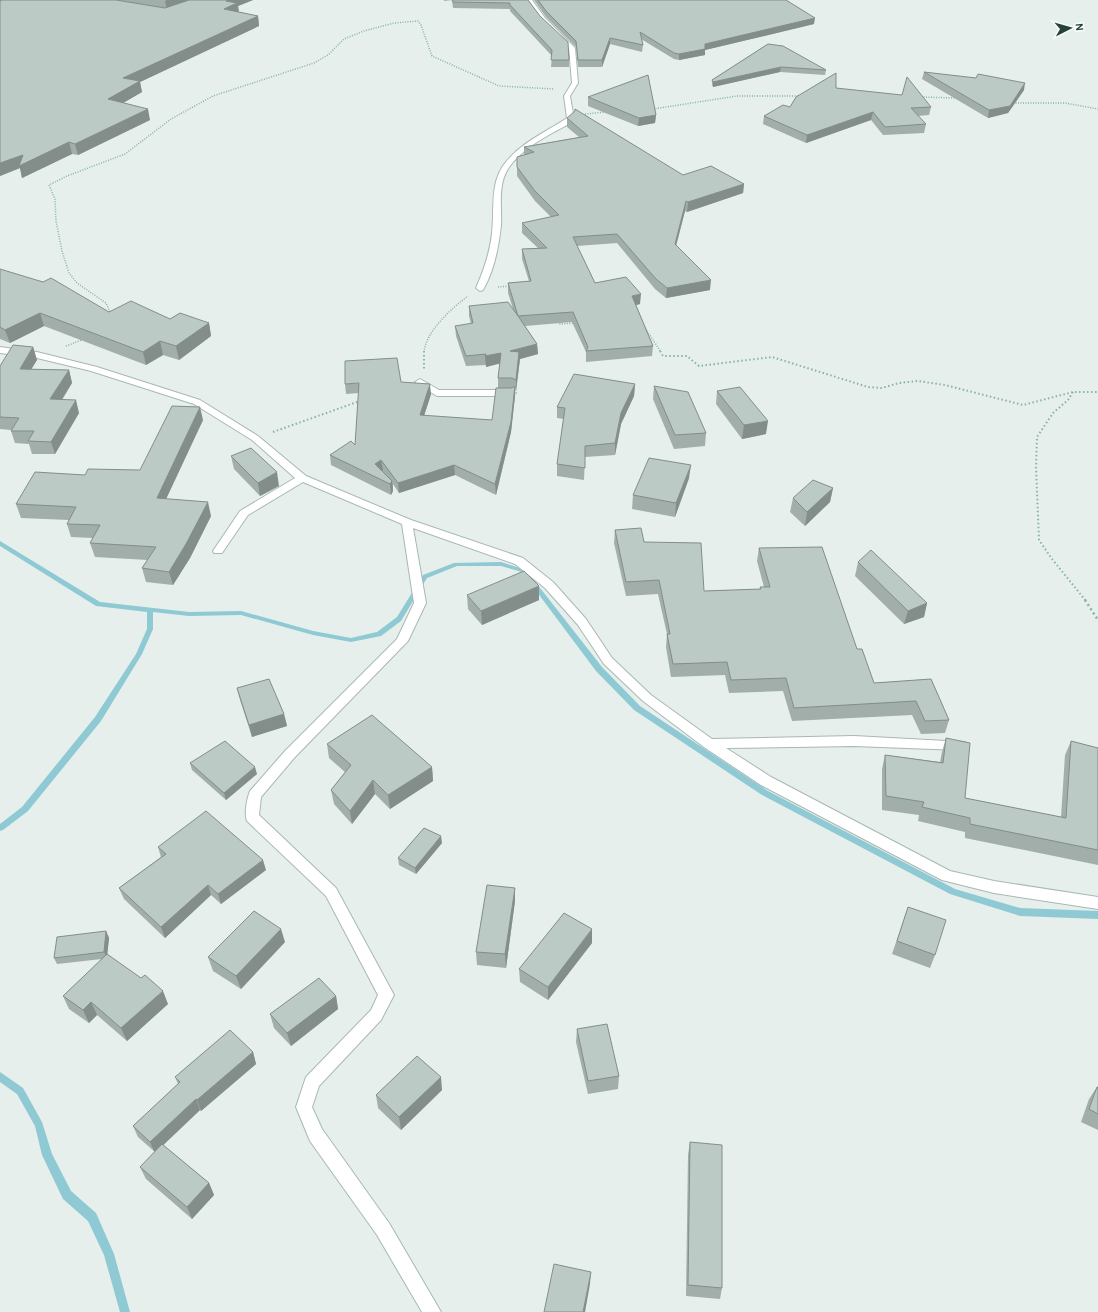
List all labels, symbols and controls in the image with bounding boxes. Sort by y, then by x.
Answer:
north arrow [1050,8,1090,48]
text: N [1073,22,1086,32]

